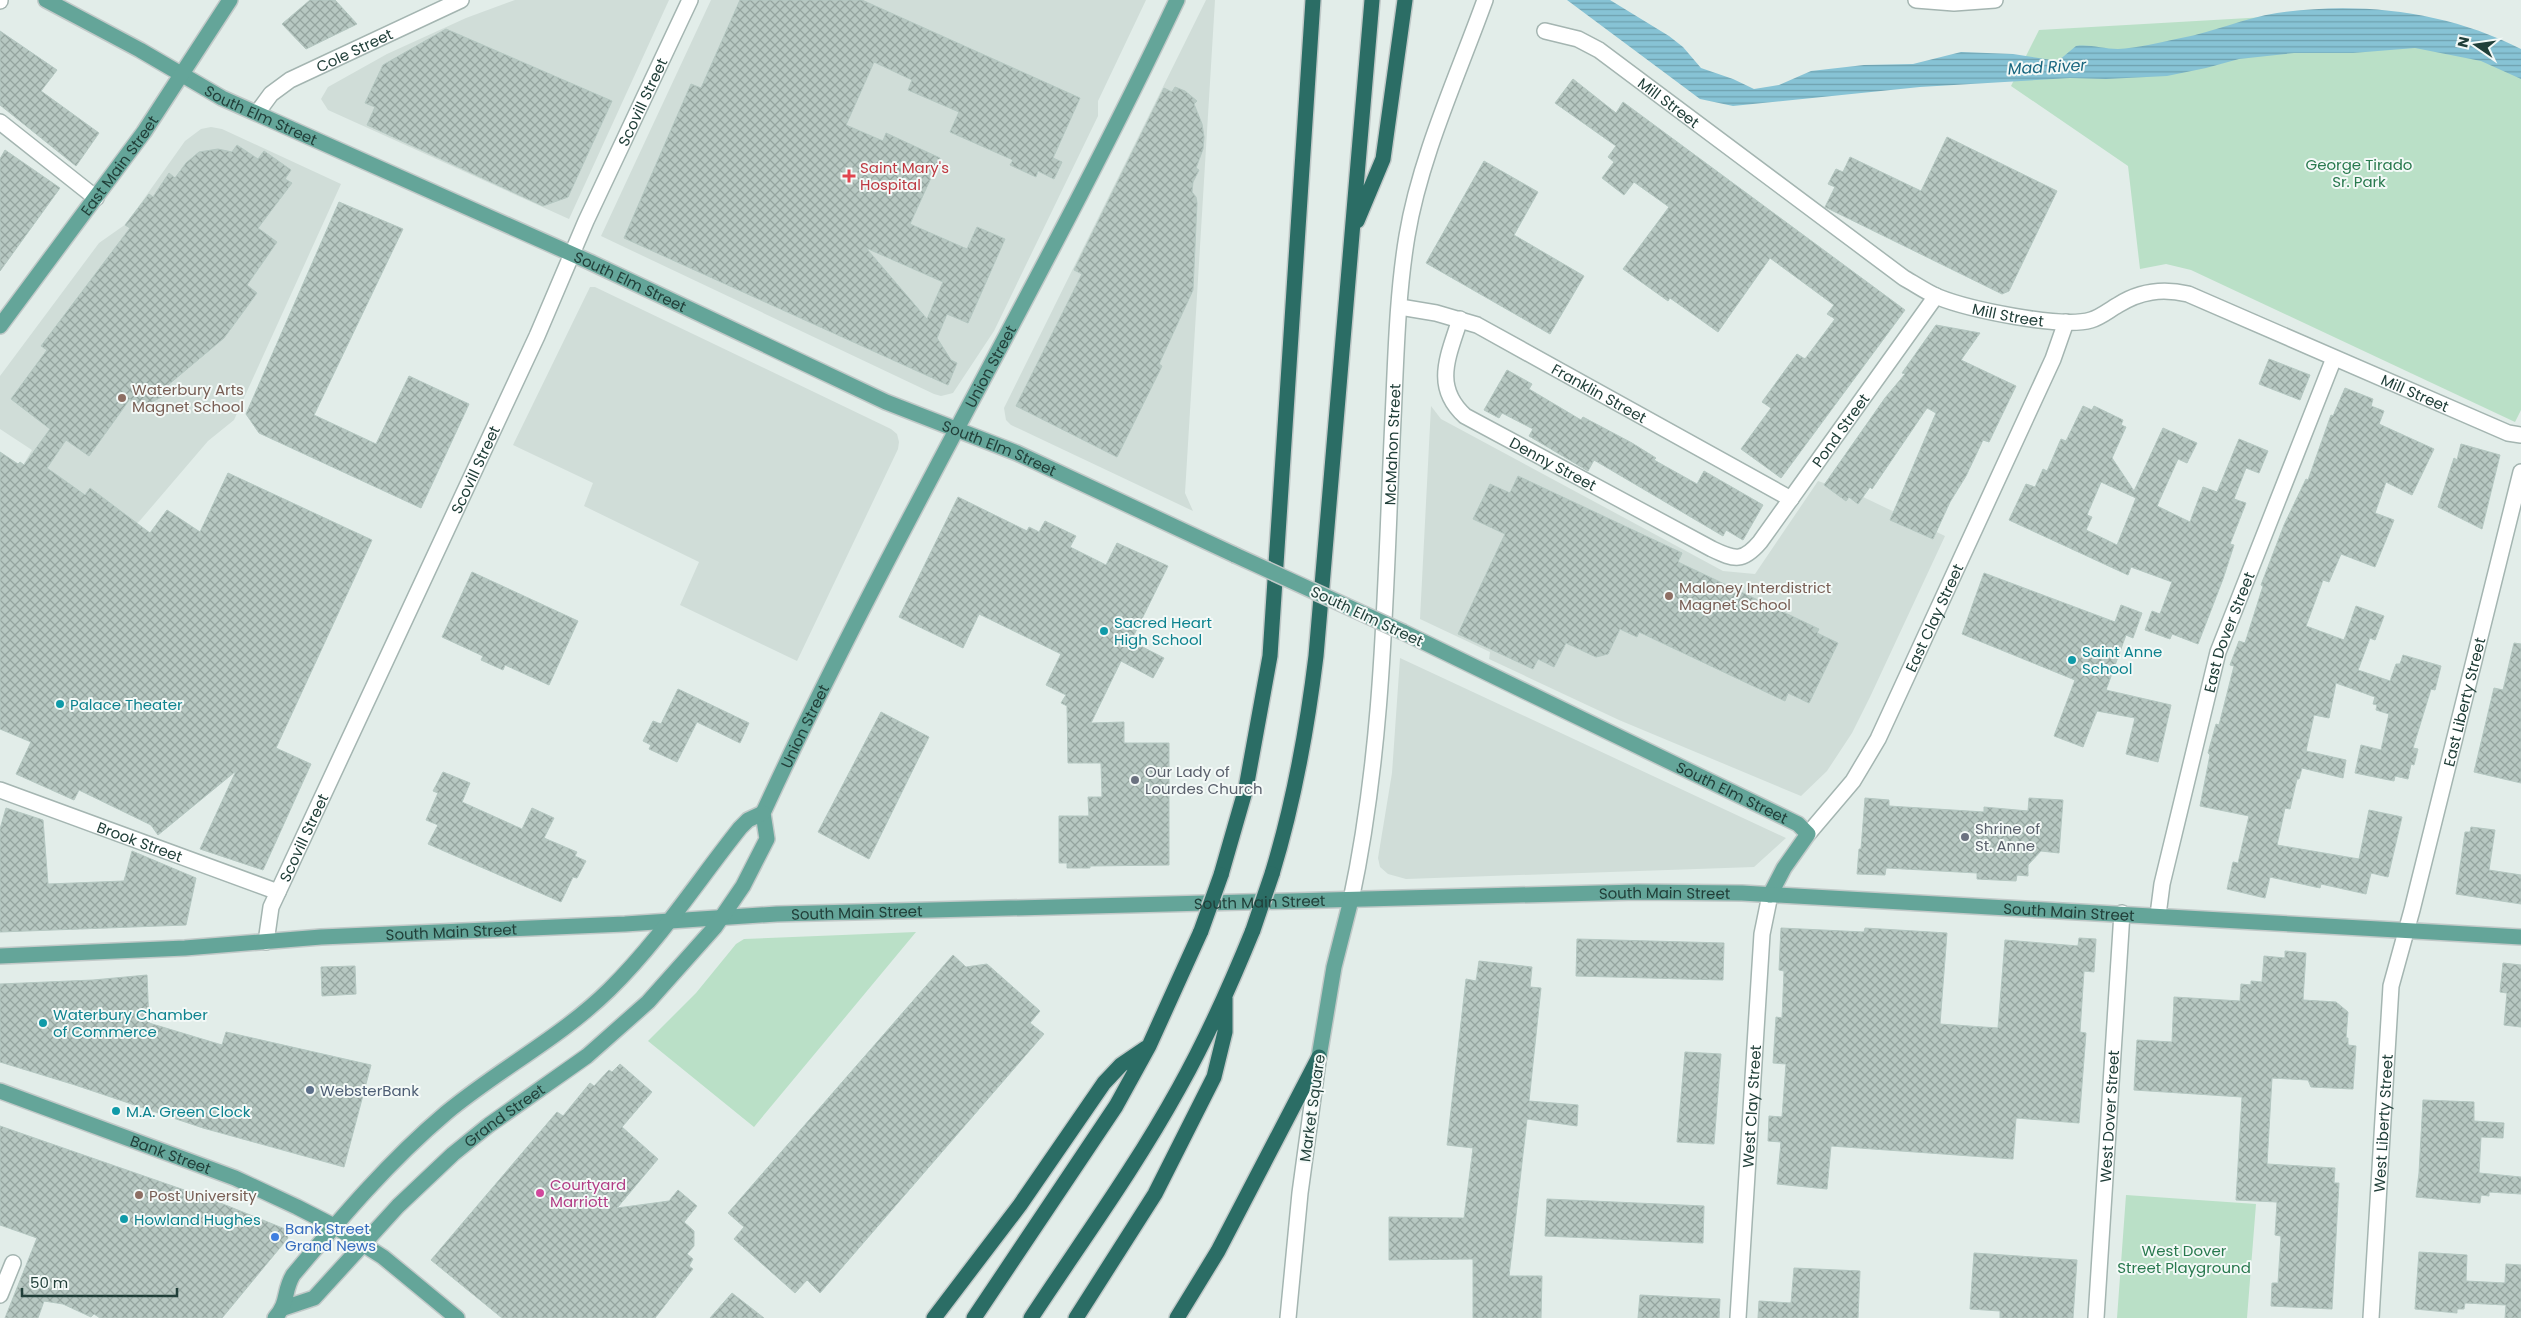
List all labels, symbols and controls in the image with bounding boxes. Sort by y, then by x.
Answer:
north arrow [2451,20,2501,70]
street label: Cole Street [312,23,396,77]
text: N [2452,35,2474,49]
water label: Mad River [2007,53,2088,81]
street label: Scovill Street [612,54,672,149]
street label: Mill Street [1634,72,1704,132]
street label: South Elm Street [201,80,321,150]
street label: East Main Street [75,111,163,220]
park label: George Tirado Sr. Park [2306,154,2412,192]
place label: Saint Mary's Hospital [860,157,949,195]
marker: Saint Mary's Hospital [842,169,856,183]
street label: South Elm Street [571,246,690,317]
street label: Mill Street [1970,297,2045,331]
street label: Union Street [960,321,1021,411]
street label: Franklin Street [1548,358,1651,428]
street label: Mill Street [2378,369,2452,417]
place label: Waterbury Arts Magnet School [132,379,244,417]
street label: McMahon Street [1379,383,1405,506]
street label: Pond Street [1807,389,1874,471]
marker: Waterbury Arts Magnet School [116,392,128,404]
street label: South Elm Street [939,414,1060,481]
street label: Scovill Street [445,422,504,517]
street label: Denny Street [1506,432,1600,495]
street label: East Clay Street [1900,560,1968,675]
street label: East Dover Street [2198,569,2259,695]
place label: Maloney Interdistrict Magnet School [1679,577,1831,615]
street label: South Elm Street [1307,581,1427,651]
marker: Maloney Interdistrict Magnet School [1663,590,1675,602]
place label: Sacred Heart High School [1114,612,1212,650]
marker: Sacred Heart High School [1098,625,1110,637]
street label: East Liberty Street [2438,635,2490,769]
place label: Saint Anne School [2082,641,2162,679]
marker: Saint Anne School [2066,654,2078,666]
street label: Union Street [775,681,834,771]
place label: Palace Theater [70,694,183,715]
marker: Palace Theater [54,698,66,710]
street label: South Elm Street [1673,756,1792,828]
place label: Our Lady of Lourdes Church [1145,761,1263,799]
marker: Our Lady of Lourdes Church [1129,774,1141,786]
street label: Scovill Street [274,790,333,885]
street label: Brook Street [94,816,186,867]
place label: Shrine of St. Anne [1975,818,2040,856]
marker: Shrine of St. Anne [1959,831,1971,843]
street label: South Main Street [1598,881,1730,903]
street label: South Main Street [1194,889,1326,914]
street label: South Main Street [2003,897,2135,926]
street label: South Main Street [791,900,923,924]
street label: South Main Street [385,918,517,945]
place label: Waterbury Chamber of Commerce [53,1004,208,1042]
marker: Waterbury Chamber of Commerce [37,1017,49,1029]
street label: West Clay Street [1737,1044,1766,1169]
street label: West Dover Street [2094,1049,2124,1183]
street label: Market Square [1294,1053,1330,1163]
street label: West Liberty Street [2368,1054,2397,1193]
street label: Grand Street [459,1079,549,1152]
place label: WebsterBank [320,1080,419,1101]
marker: WebsterBank [304,1084,316,1096]
place label: M.A. Green Clock [126,1101,251,1122]
marker: M.A. Green Clock [110,1105,122,1117]
street label: Bank Street [127,1130,214,1179]
place label: Courtyard Marriott [550,1174,626,1212]
place label: Post University [149,1185,257,1206]
marker: Courtyard Marriott [534,1187,546,1199]
marker: Post University [133,1189,145,1201]
place label: Howland Hughes [134,1209,261,1230]
marker: Howland Hughes [118,1213,130,1225]
place label: Bank Street Grand News [285,1218,376,1256]
marker: Bank Street Grand News [269,1231,281,1243]
park label: West Dover Street Playground [2117,1240,2251,1278]
scale bar [22,1266,178,1298]
text: 50 m [30,1272,68,1293]

